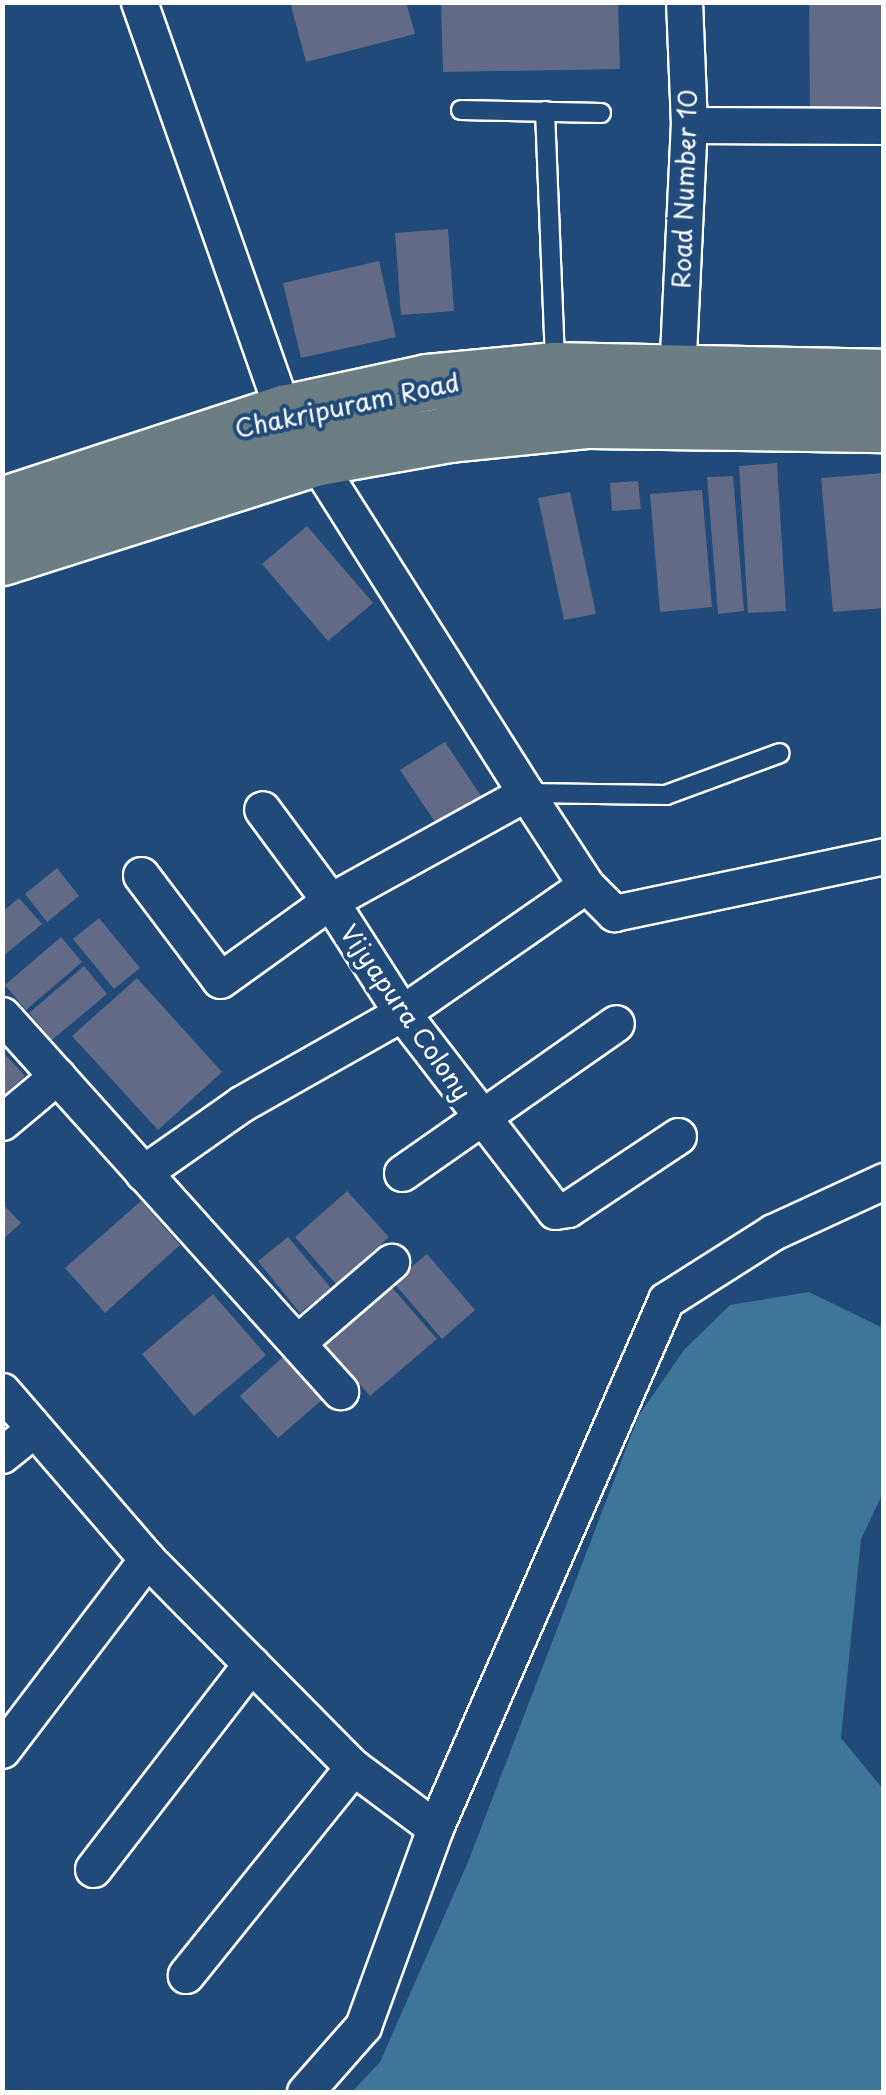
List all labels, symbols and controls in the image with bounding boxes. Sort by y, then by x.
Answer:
street label: Road Number 10 [665,88,703,290]
street label: Chakripuram Road [232,367,462,443]
street label: Vijyapura Colony [334,919,478,1105]

